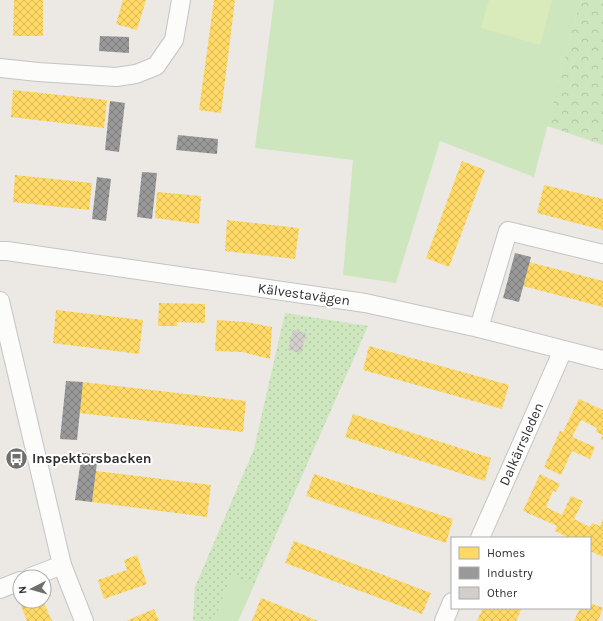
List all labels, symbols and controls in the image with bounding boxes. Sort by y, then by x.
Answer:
street label: Kälvestavägen [257,280,351,309]
street label: Dalkärrsleden [496,400,547,488]
bus stop icon: Inspektorsbacken [3,445,29,471]
place label: Inspektorsbacken [32,450,152,467]
legend [451,537,591,609]
text: Homes [487,546,525,560]
text: Industry [487,566,533,580]
north arrow [12,569,52,609]
text: N [16,585,29,595]
text: Other [487,586,518,600]

